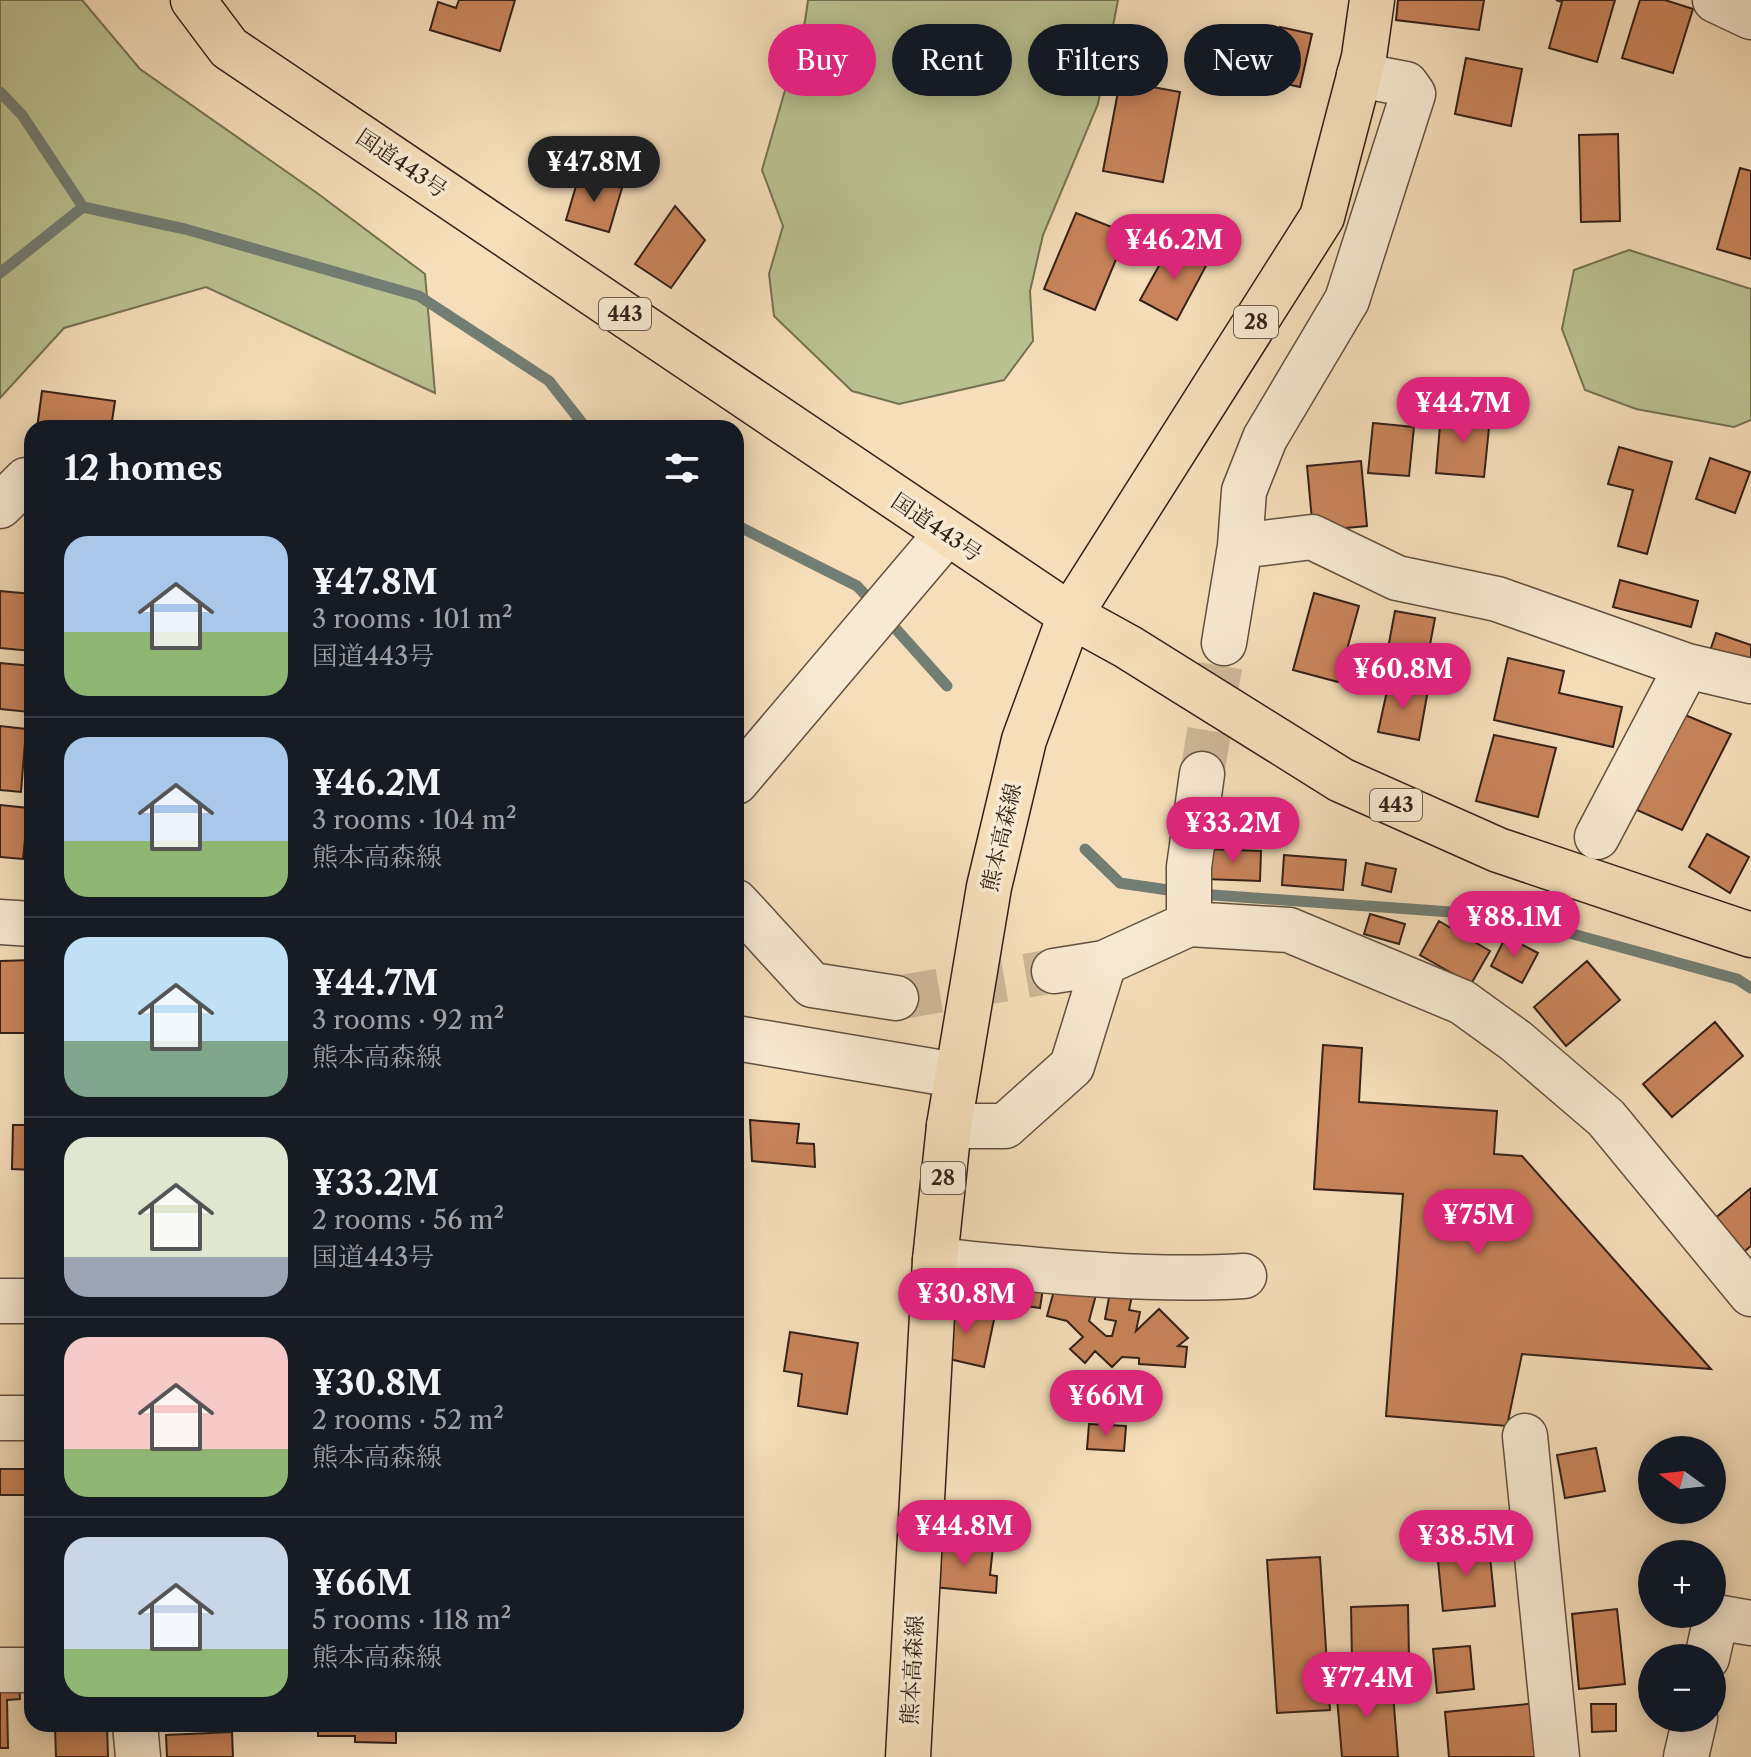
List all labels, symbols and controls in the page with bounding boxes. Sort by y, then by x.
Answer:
chip: Buy [768,24,876,96]
chip: Rent [892,24,1012,96]
chip: Filters [1028,24,1168,96]
chip: New [1184,24,1301,96]
street label: 国道443号 [351,123,452,204]
pin: ¥47.8M [529,136,659,204]
text: ¥47.8M [546,146,642,178]
pin: ¥46.2M [1109,214,1239,282]
text: ¥46.2M [1125,224,1223,256]
road number: 443 [599,298,651,330]
road number: 28 [1234,306,1278,338]
pin: ¥44.7M [1398,377,1528,445]
text: ¥44.7M [1415,387,1511,419]
icon: filters [660,446,704,490]
text: 12 homes [64,447,223,489]
street label: 国道443号 [886,487,987,568]
text: ¥47.8M [312,561,438,603]
icon: home [128,568,224,664]
text: 3 rooms · 101 m² [312,603,513,635]
text: 国道443号 [312,640,434,672]
pin: ¥60.8M [1338,643,1468,711]
text: ¥60.8M [1353,653,1453,685]
text: ¥46.2M [312,762,441,804]
icon: home [128,769,224,865]
street label: 熊本高森線 [976,780,1027,894]
road number: 443 [1370,789,1422,821]
pin: ¥33.2M [1168,797,1298,865]
text: 3 rooms · 104 m² [312,804,517,836]
text: ¥33.2M [1184,807,1282,839]
text: 熊本高森線 [312,841,442,873]
pin: ¥88.1M [1449,891,1579,959]
text: ¥88.1M [1466,901,1562,933]
text: ¥44.7M [312,962,438,1004]
icon: home [128,969,224,1065]
text: 3 rooms · 92 m² [312,1004,504,1036]
text: 熊本高森線 [312,1041,442,1073]
text: ¥33.2M [312,1162,439,1204]
road number: 28 [921,1162,965,1194]
icon: home [128,1169,224,1265]
pin: ¥75M [1431,1189,1525,1257]
text: ¥75M [1441,1199,1515,1231]
text: 2 rooms · 56 m² [312,1204,504,1236]
text: 国道443号 [312,1241,434,1273]
pin: ¥30.8M [901,1268,1031,1336]
text: ¥30.8M [916,1278,1016,1310]
text: ¥30.8M [312,1362,442,1404]
icon: home [128,1369,224,1465]
pin: ¥66M [1059,1370,1153,1438]
text: ¥66M [1068,1380,1144,1412]
text: 2 rooms · 52 m² [312,1404,504,1436]
north arrow [1638,1436,1726,1524]
map controls [1638,1436,1726,1732]
text: 熊本高森線 [312,1441,442,1473]
pin: ¥44.8M [899,1500,1029,1568]
text: ¥44.8M [914,1510,1014,1542]
pin: ¥38.5M [1401,1510,1531,1578]
text: ¥38.5M [1417,1520,1515,1552]
button: + [1638,1540,1726,1628]
text: ¥66M [312,1562,412,1604]
icon: home [128,1569,224,1665]
text: 5 rooms · 118 m² [312,1604,511,1636]
street label: 熊本高森線 [896,1614,929,1726]
text: 熊本高森線 [312,1641,442,1673]
button: − [1638,1644,1726,1732]
pin: ¥77.4M [1302,1652,1432,1720]
text: ¥77.4M [1320,1662,1414,1694]

